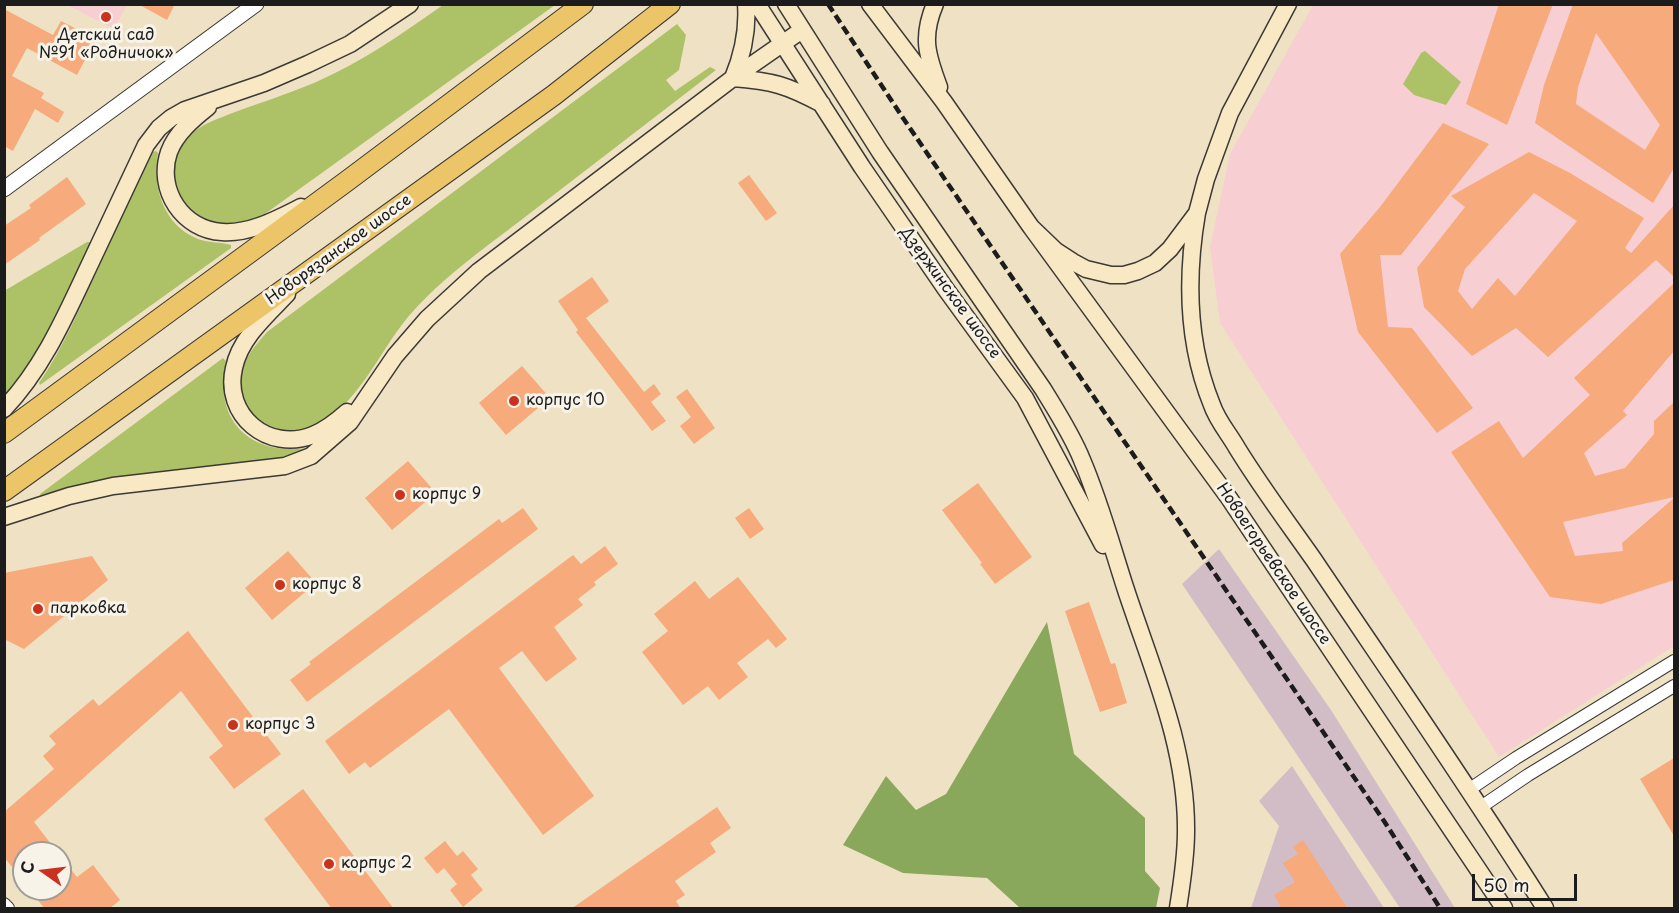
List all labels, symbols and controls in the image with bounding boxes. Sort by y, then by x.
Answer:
marker: Детский сад №91 «Родничок» [99,10,113,24]
place label: Детский сад №91 «Родничок» [39,26,173,64]
street label: Новорязанское шоссе [262,191,416,309]
street label: Дзержинское шоссе [896,223,1004,363]
place label: корпус 10 [526,391,605,411]
marker: корпус 10 [507,394,521,408]
street label: Новоегорьевское шоссе [1212,480,1334,648]
place label: корпус 9 [412,485,481,505]
marker: корпус 9 [393,488,407,502]
place label: корпус 8 [292,575,362,595]
marker: корпус 8 [273,578,287,592]
place label: парковка [50,599,126,619]
marker: парковка [31,602,45,616]
place label: корпус 3 [245,715,315,735]
marker: корпус 3 [226,718,240,732]
north arrow [12,841,72,901]
place label: корпус 2 [341,854,412,874]
marker: корпус 2 [322,857,336,871]
text: С [13,858,40,876]
scale bar [1475,862,1580,900]
text: 50 m [1483,871,1530,898]

